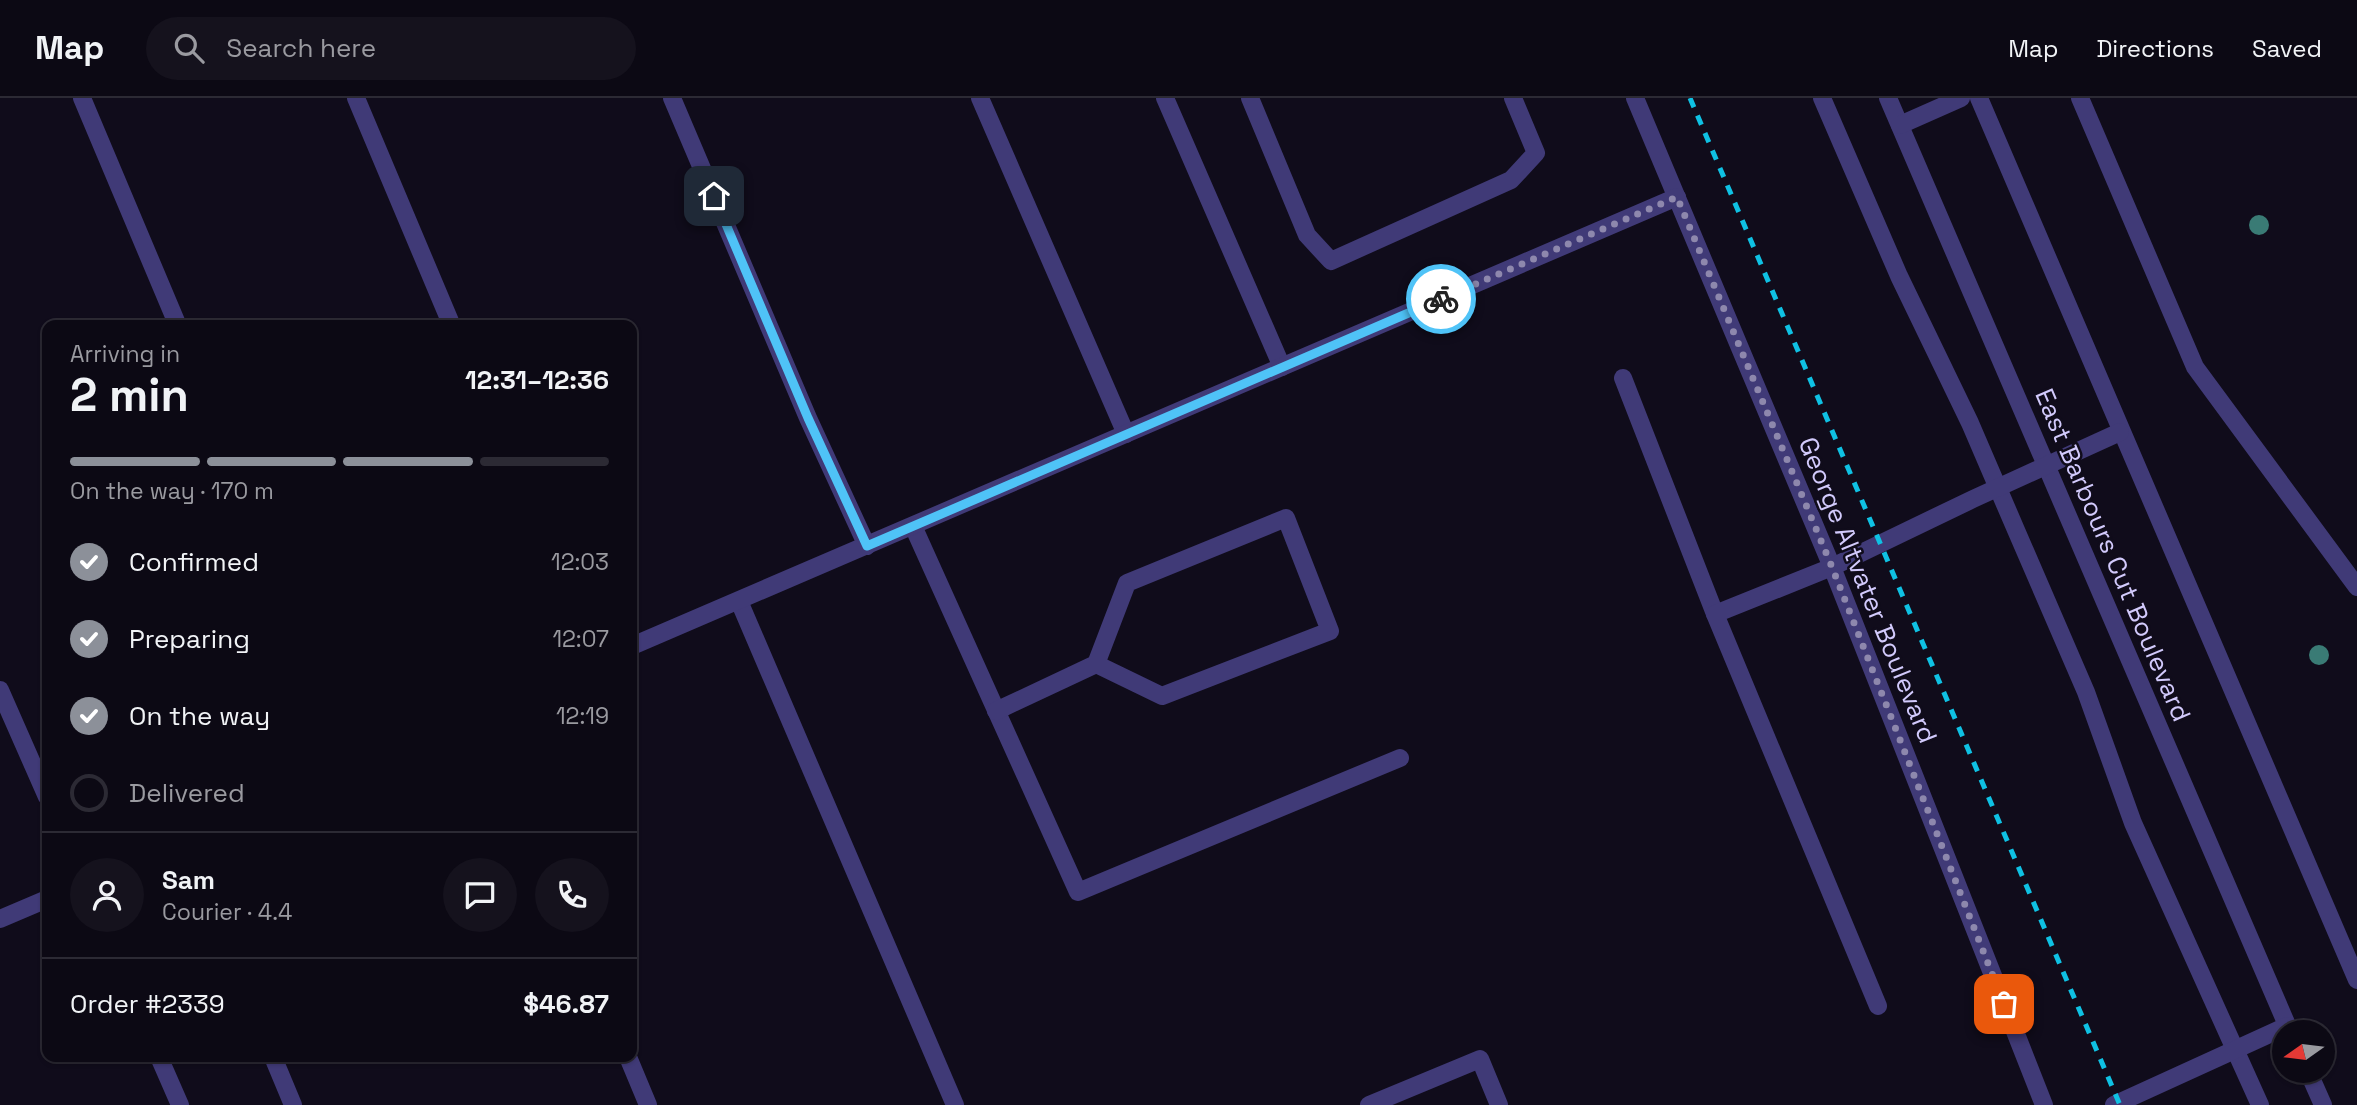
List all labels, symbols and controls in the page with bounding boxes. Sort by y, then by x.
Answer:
search box [146,17,636,80]
text: Map [35,27,104,69]
icon: search [170,29,208,67]
text: Search here [226,31,376,65]
text: Map [2008,33,2058,64]
text: Directions [2096,33,2214,64]
text: Saved [2252,33,2322,64]
pin [684,166,744,226]
icon: home [695,177,733,215]
courier [1406,264,1476,334]
icon: bike [1422,280,1460,318]
text: Arriving in [70,339,180,369]
text: 12:31–12:36 [465,363,609,397]
text: 2 min [70,366,189,424]
street label: East Barbours Cut Boulevard [2027,383,2199,727]
street label: George Altvater Boulevard [1791,432,1945,748]
text: On the way · 170 m [70,476,274,506]
icon: check [70,543,108,581]
text: Confirmed [129,545,259,579]
text: 12:03 [551,547,609,577]
icon: check [70,620,108,658]
text: Preparing [129,622,250,656]
text: 12:07 [552,624,609,654]
icon: check [70,697,108,735]
text: On the way [129,699,270,733]
text: 12:19 [556,701,609,731]
text: Delivered [129,776,245,810]
button: person [70,858,144,932]
button: chat [443,858,517,932]
button: phone [535,858,609,932]
text: Sam [162,863,215,897]
text: Courier · 4.4 [162,897,292,927]
pin [1974,974,2034,1034]
icon: bag [1985,985,2023,1023]
text: Order #2339 [70,987,225,1021]
text: $46.87 [523,987,609,1021]
north arrow [2272,1020,2334,1083]
map controls [2272,1020,2335,1083]

